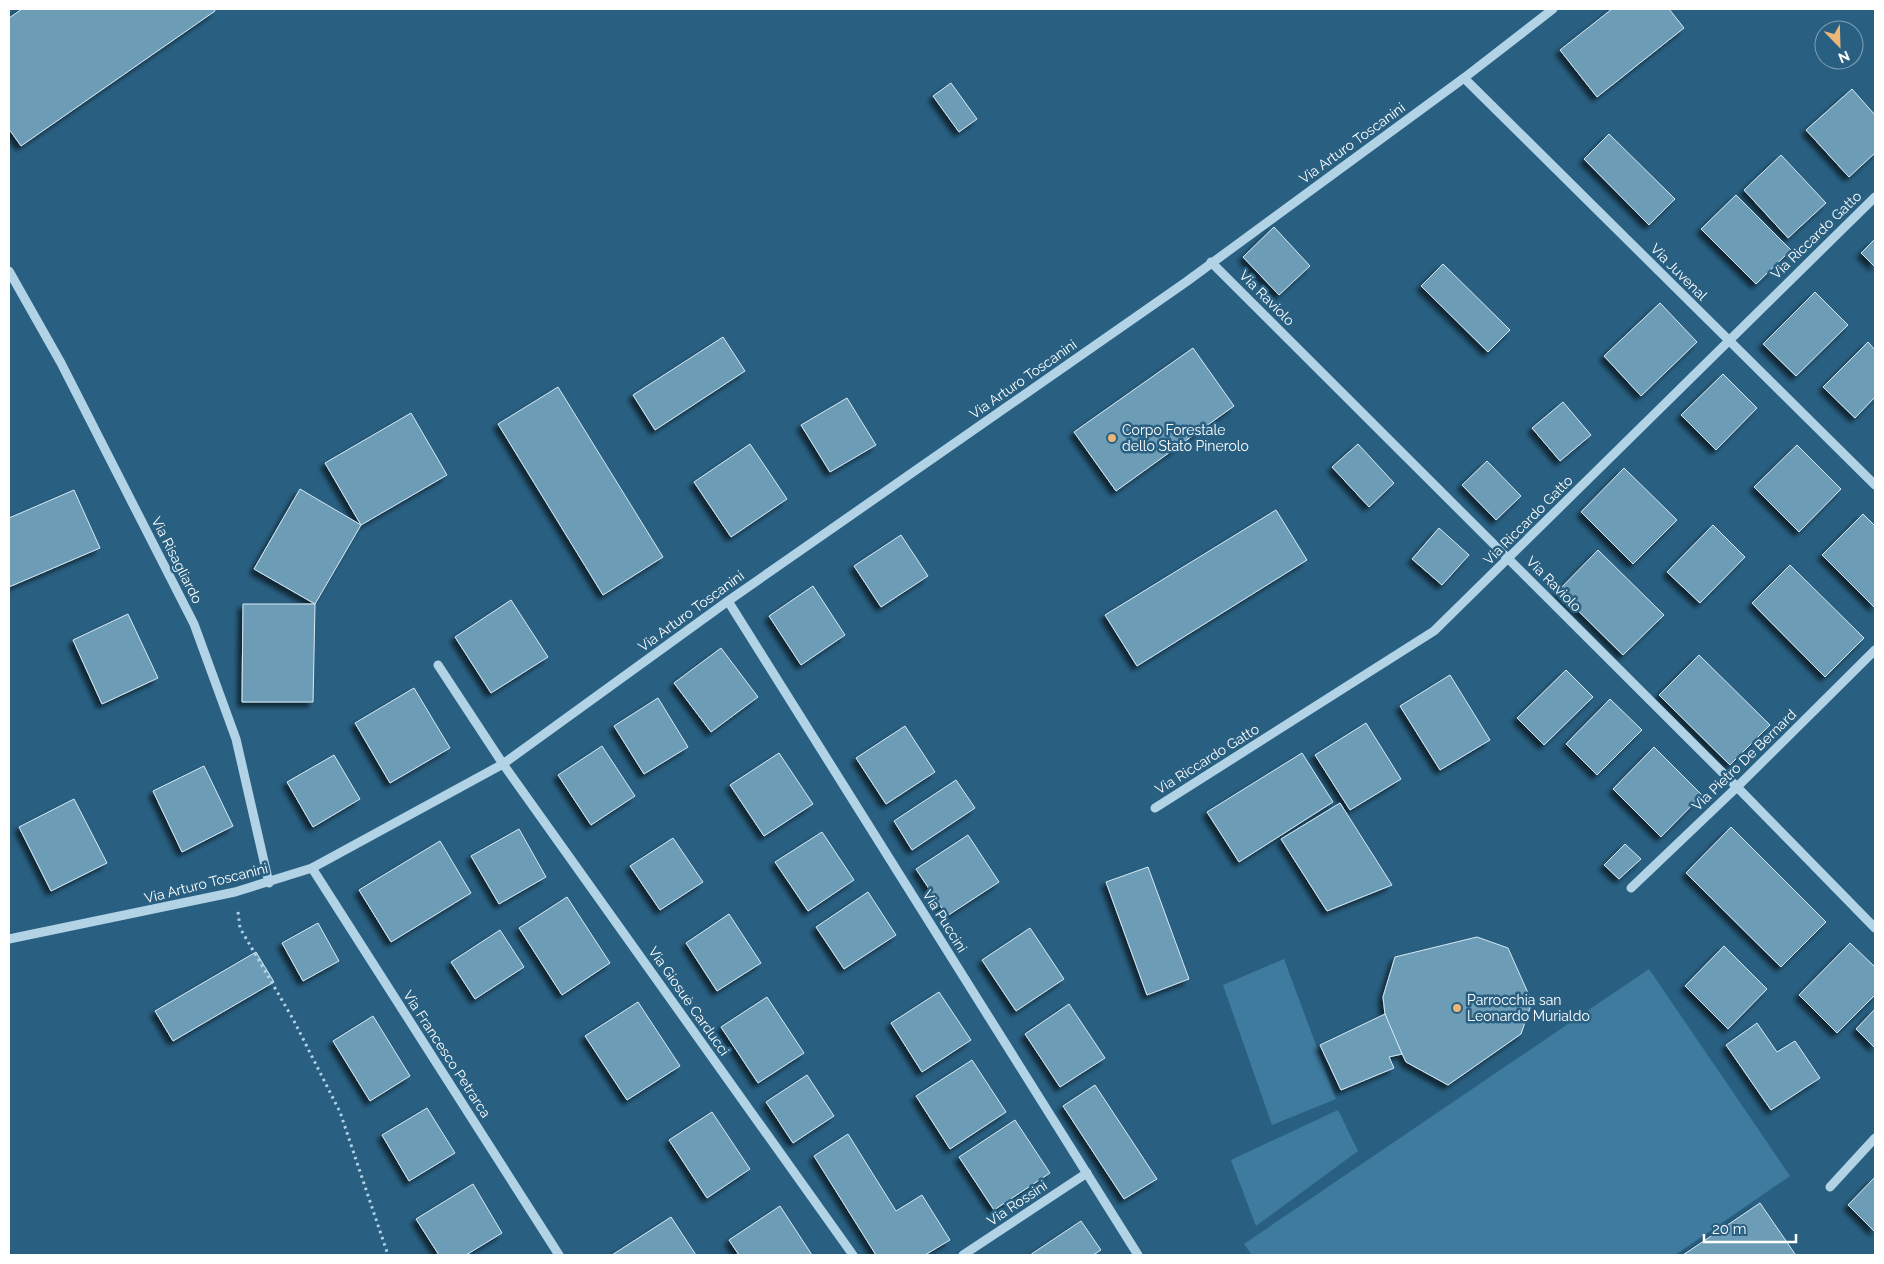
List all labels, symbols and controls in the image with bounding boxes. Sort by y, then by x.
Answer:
north arrow [1814,20,1864,70]
text: N [1836,48,1852,66]
street label: Via Arturo Toscanini [1296,99,1408,187]
street label: Via Riccardo Gatto [1768,188,1864,282]
street label: Via Juvenal [1647,240,1711,304]
street label: Via Raviolo [1236,267,1298,329]
street label: Via Arturo Toscanini [967,336,1079,422]
place label: Corpo Forestale dello Stato Pinerolo [1122,422,1249,454]
marker: Corpo Forestale dello Stato Pinerolo [1106,432,1118,444]
street label: Via Riccardo Gatto [1480,472,1576,568]
street label: Via Risagliardo [148,514,206,606]
street label: Via Raviolo [1523,553,1585,615]
street label: Via Arturo Toscanini [635,567,747,655]
street label: Via Pietro De Bernard [1689,706,1799,814]
street label: Via Riccardo Gatto [1152,721,1262,797]
street label: Via Arturo Toscanini [143,860,269,906]
street label: Via Puccini [920,887,970,955]
street label: Via Giosuè Carducci [645,943,733,1059]
street label: Via Francesco Petrarca [400,987,494,1121]
place label: Parrocchia san Leonardo Murialdo [1467,992,1590,1024]
marker: Parrocchia san Leonardo Murialdo [1451,1002,1463,1014]
street label: Via Rossini [984,1177,1050,1229]
scale bar [1704,1212,1796,1244]
text: 20 m [1712,1220,1747,1238]

